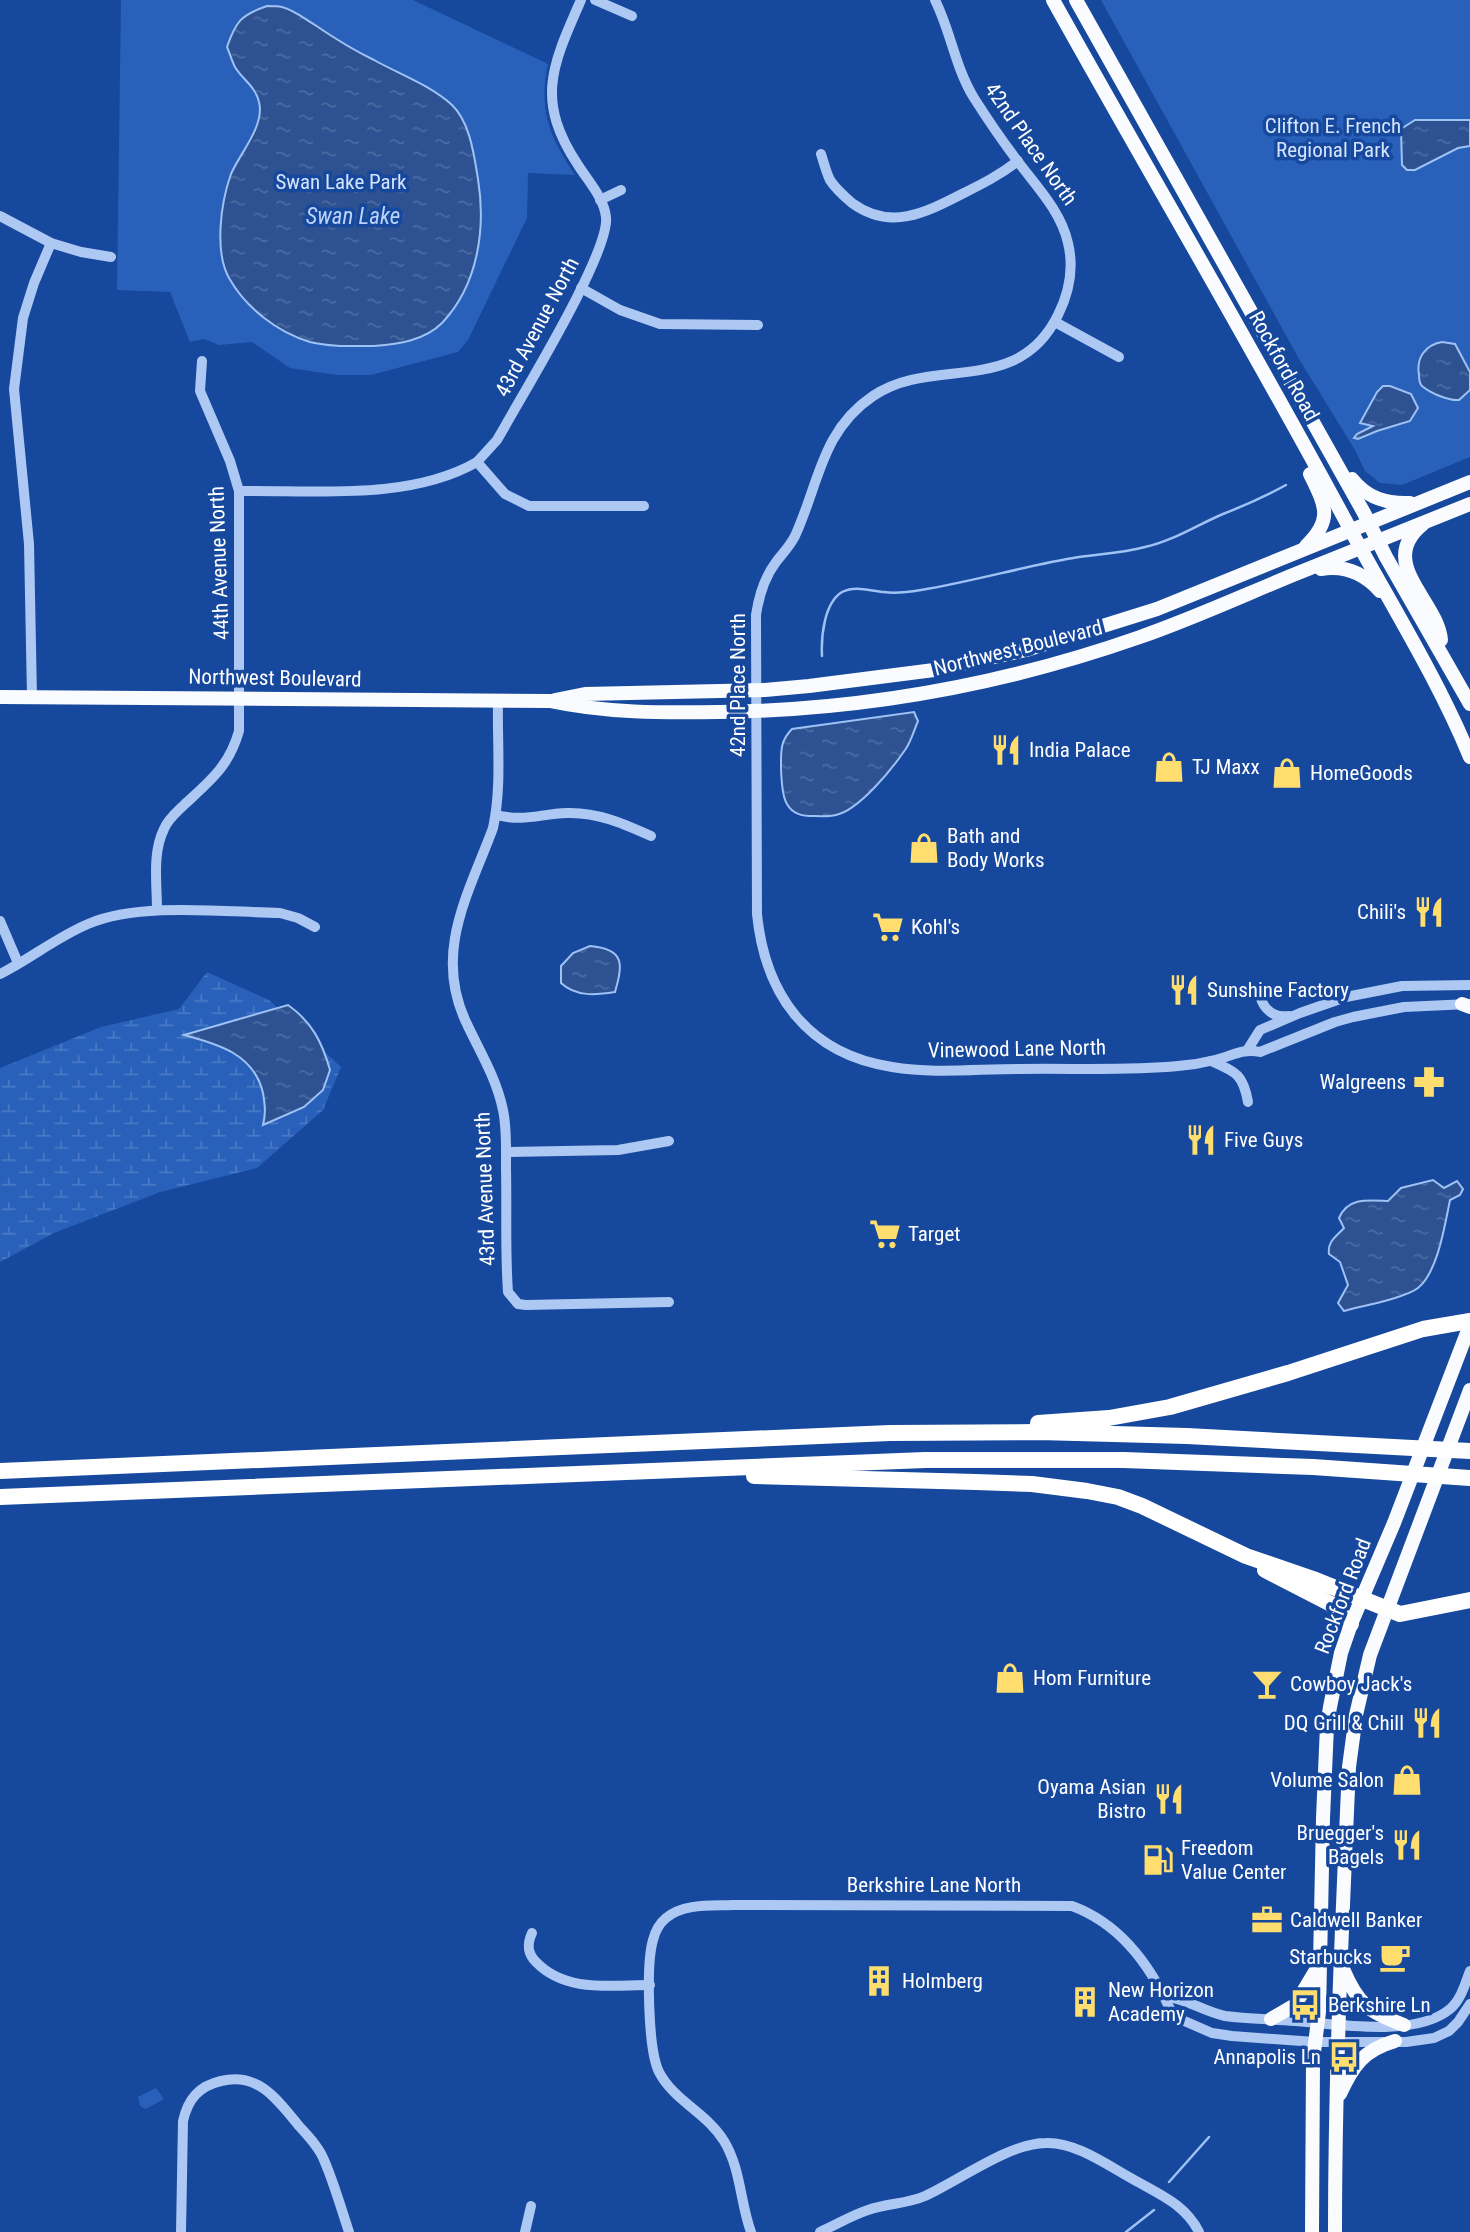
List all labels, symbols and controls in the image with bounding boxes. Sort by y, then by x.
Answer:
street label: 42nd Place North [980,78,1082,210]
park label: Clifton E. French Regional Park [1265,114,1401,162]
park label: Swan Lake Park [275,170,407,194]
water label: Swan Lake [306,203,400,230]
street label: 43rd Avenue North [490,253,584,401]
street label: Rockford Road [1244,307,1324,425]
street label: 44th Avenue North [204,486,234,640]
street label: 42nd Place North [726,613,750,757]
street label: Northwest Boulevard [931,615,1105,681]
street label: Northwest Boulevard [188,664,362,692]
restaurant icon: India Palace [989,733,1023,767]
place label: India Palace [1029,738,1131,762]
shop icon: TJ Maxx [1152,750,1186,784]
place label: TJ Maxx [1192,755,1260,779]
shop icon: HomeGoods [1270,756,1304,790]
place label: HomeGoods [1310,761,1413,785]
place label: Bath and Body Works [947,824,1045,872]
shop icon: Bath and Body Works [907,831,941,865]
restaurant icon: Chili's [1412,895,1446,929]
place label: Chili's [1357,900,1406,924]
supermarket icon: Kohl's [871,910,905,944]
place label: Kohl's [911,915,960,939]
restaurant icon: Sunshine Factory [1167,973,1201,1007]
place label: Sunshine Factory [1207,978,1349,1002]
street label: Vinewood Lane North [928,1035,1106,1063]
pharmacy icon: Walgreens [1412,1065,1446,1099]
place label: Walgreens [1319,1070,1406,1094]
street label: 43rd Avenue North [470,1111,500,1267]
restaurant icon: Five Guys [1184,1123,1218,1157]
place label: Five Guys [1224,1128,1303,1152]
supermarket icon: Target [868,1217,902,1251]
place label: Target [908,1222,960,1246]
street label: Rockford Road [1310,1535,1376,1657]
shop icon: Hom Furniture [993,1661,1027,1695]
place label: Hom Furniture [1033,1666,1151,1690]
bar icon: Cowboy Jack's [1250,1667,1284,1701]
place label: Cowboy Jack's [1290,1672,1412,1696]
restaurant icon: DQ Grill & Chill [1410,1706,1444,1740]
place label: DQ Grill & Chill [1284,1711,1404,1735]
shop icon: Volume Salon [1390,1763,1424,1797]
place label: Volume Salon [1270,1768,1384,1792]
place label: Oyama Asian Bistro [1037,1775,1146,1823]
restaurant icon: Oyama Asian Bistro [1152,1782,1186,1816]
place label: Bruegger's Bagels [1297,1821,1384,1869]
restaurant icon: Bruegger's Bagels [1390,1828,1424,1862]
place label: Freedom Value Center [1181,1836,1286,1884]
fuel station icon: Freedom Value Center [1141,1843,1175,1877]
street label: Berkshire Lane North [847,1873,1021,1897]
office icon: Caldwell Banker [1250,1903,1284,1937]
place label: Caldwell Banker [1290,1908,1422,1932]
cafe icon: Starbucks [1378,1940,1412,1974]
place label: Starbucks [1289,1945,1372,1969]
building icon: Holmberg [862,1964,896,1998]
place label: Holmberg [902,1969,983,1993]
place label: New Horizon Academy [1108,1978,1214,2026]
building icon: New Horizon Academy [1068,1985,1102,2019]
bus stop icon: Berkshire Ln [1288,1988,1322,2022]
place label: Berkshire Ln [1328,1993,1431,2017]
bus stop icon: Annapolis Ln [1327,2040,1361,2074]
place label: Annapolis Ln [1213,2045,1321,2069]

